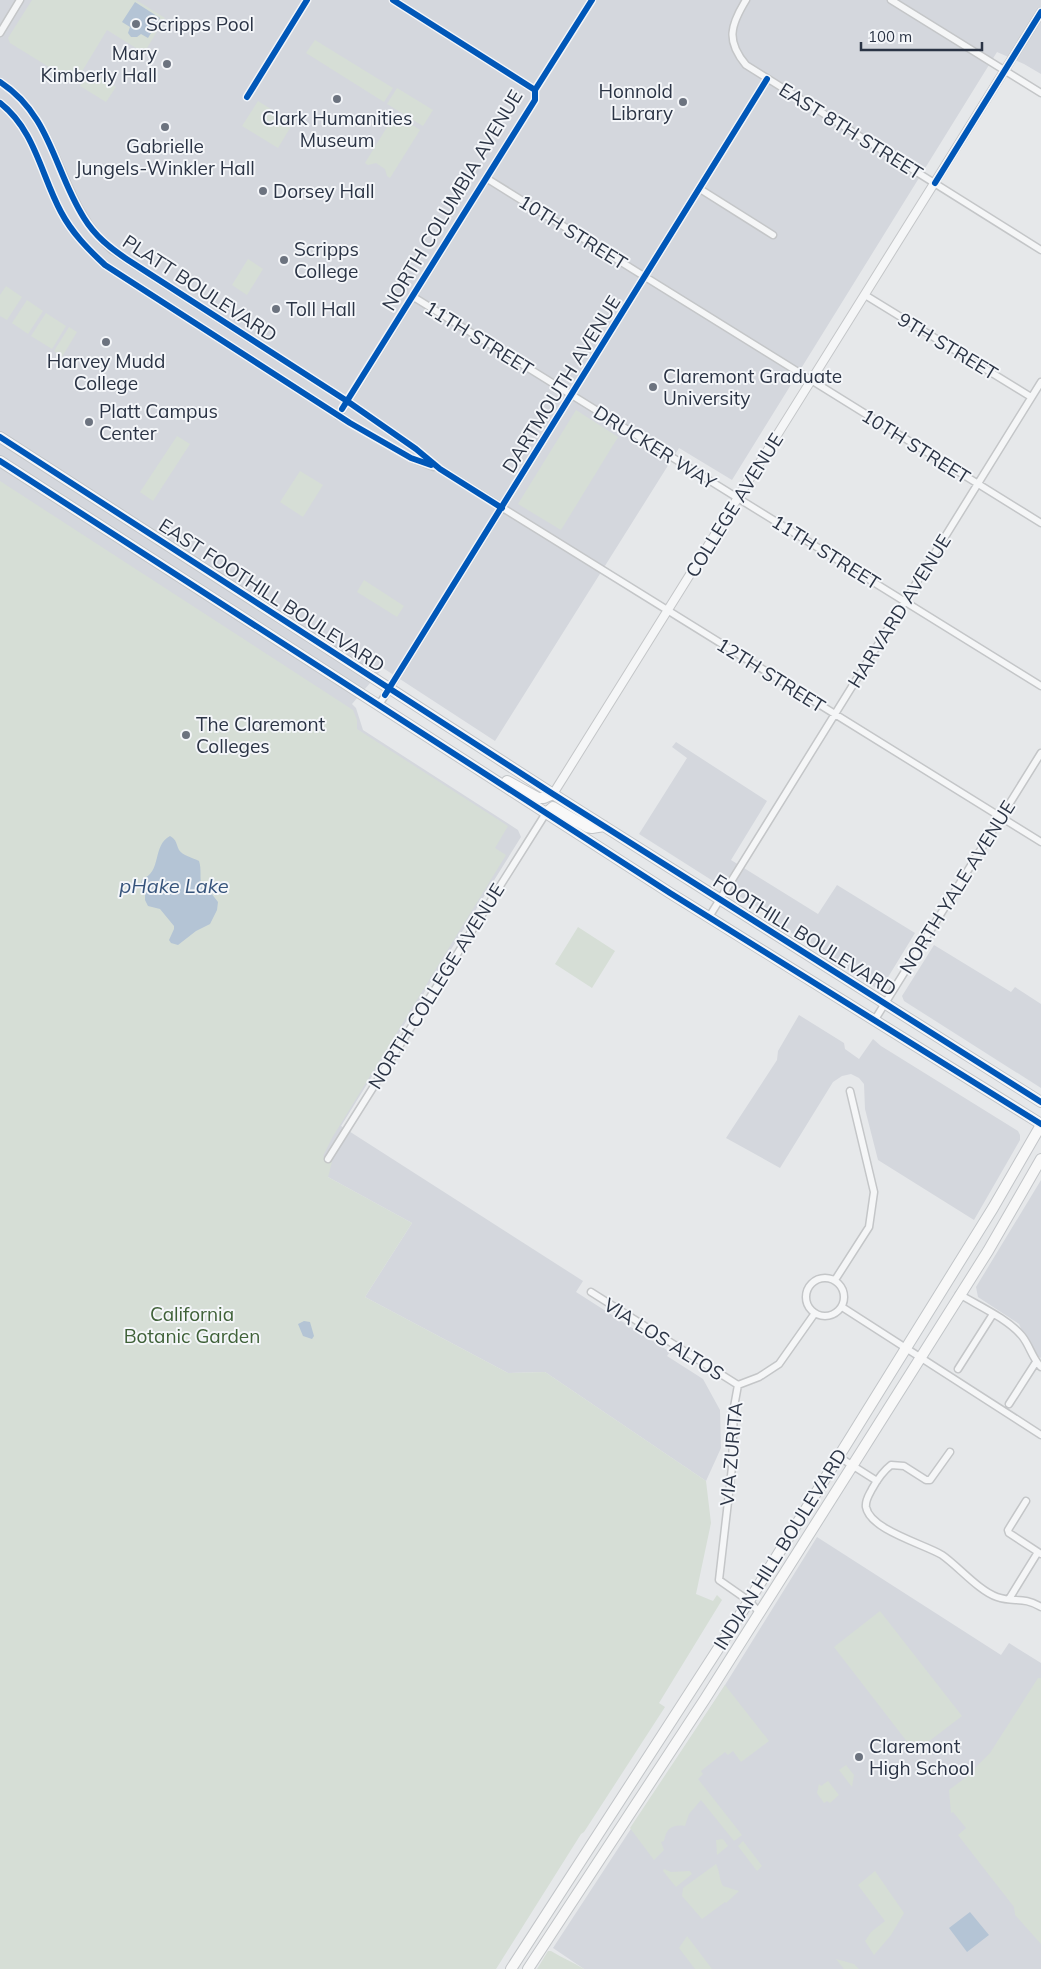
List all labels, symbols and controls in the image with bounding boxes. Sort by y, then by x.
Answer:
place label: Scripps Pool [146,12,254,36]
marker: Scripps Pool [130,18,142,30]
scale bar [861,20,982,52]
text: 100 m [868,27,912,46]
place label: Mary Kimberly Hall [41,41,157,87]
marker: Mary Kimberly Hall [161,58,173,70]
street label: EAST 8TH STREET [775,77,928,185]
place label: Honnold Library [599,79,673,125]
street label: NORTH COLUMBIA AVENUE [376,85,528,315]
marker: Clark Humanities Museum [331,93,343,105]
marker: Honnold Library [677,96,689,108]
place label: Clark Humanities Museum [262,106,412,152]
marker: Gabrielle Jungels-Winkler Hall [159,121,171,133]
place label: Gabrielle Jungels-Winkler Hall [75,134,255,180]
place label: Dorsey Hall [273,179,375,203]
marker: Dorsey Hall [257,185,269,197]
street label: 10TH STREET [514,189,632,275]
street label: PLATT BOULEVARD [118,229,282,347]
place label: Scripps College [294,237,359,283]
marker: Scripps College [278,254,290,266]
street label: DARTMOUTH AVENUE [497,291,625,477]
street label: 11TH STREET [420,295,538,381]
place label: Toll Hall [286,297,356,321]
marker: Toll Hall [270,303,282,315]
street label: 9TH STREET [894,307,1003,385]
marker: Harvey Mudd College [100,336,112,348]
place label: Harvey Mudd College [47,349,165,395]
place label: Claremont Graduate University [663,364,842,410]
marker: Claremont Graduate University [647,381,659,393]
place label: Platt Campus Center [99,399,218,445]
street label: DRUCKER WAY [589,400,721,494]
street label: 10TH STREET [857,403,975,489]
marker: Platt Campus Center [83,416,95,428]
street label: COLLEGE AVENUE [680,428,788,582]
street label: 11TH STREET [767,509,885,595]
street label: EAST FOOTHILL BOULEVARD [155,513,389,677]
street label: HARVARD AVENUE [842,530,956,692]
street label: 12TH STREET [712,632,830,718]
place label: The Claremont Colleges [196,712,326,758]
marker: The Claremont Colleges [180,729,192,741]
street label: NORTH YALE AVENUE [894,796,1020,978]
street label: FOOTHILL BOULEVARD [709,869,901,1001]
water label: pHake Lake [119,873,229,898]
street label: NORTH COLLEGE AVENUE [363,879,509,1093]
street label: VIA LOS ALTOS [599,1292,729,1386]
park label: California Botanic Garden [124,1302,260,1348]
street label: VIA ZURITA [714,1401,748,1507]
street label: INDIAN HILL BOULEVARD [708,1444,852,1654]
place label: Claremont High School [869,1734,974,1780]
marker: Claremont High School [853,1751,865,1763]

